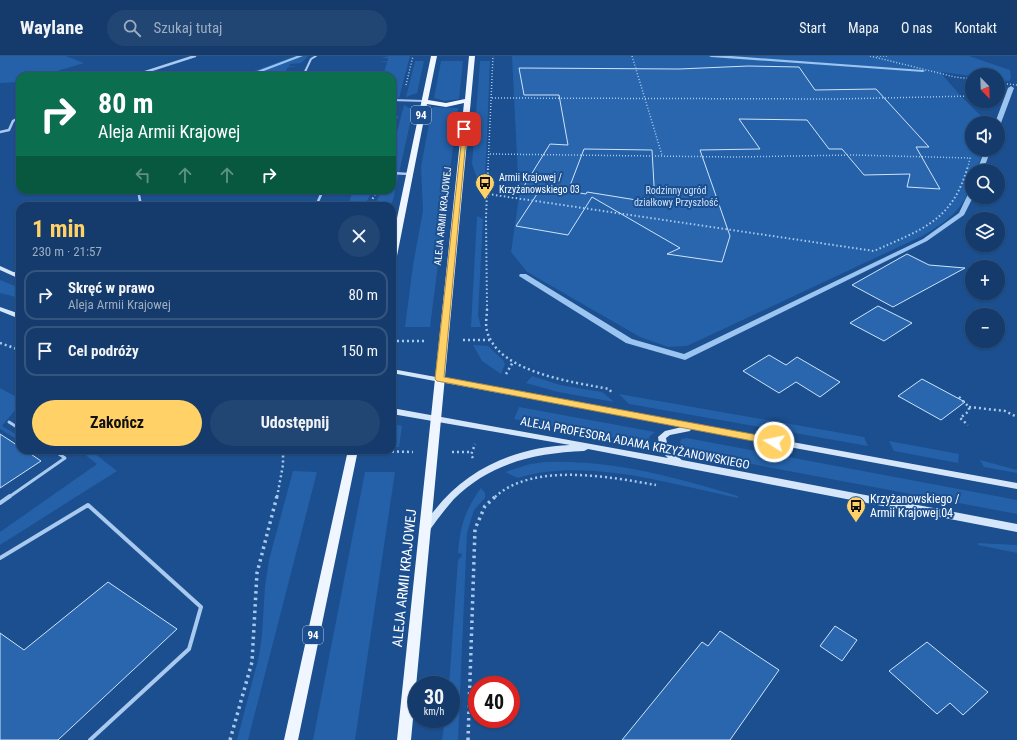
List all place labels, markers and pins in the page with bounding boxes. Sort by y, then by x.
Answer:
pin [447,112,481,146]
bus stop icon: Armii Krajowej / Krzyżanowskiego 03 [474,172,496,200]
place label: Armii Krajowej / Krzyżanowskiego 03 [499,172,580,195]
place label: Krzyżanowskiego / Armii Krajowej 04 [870,492,960,520]
bus stop icon: Krzyżanowskiego / Armii Krajowej 04 [845,495,867,523]

